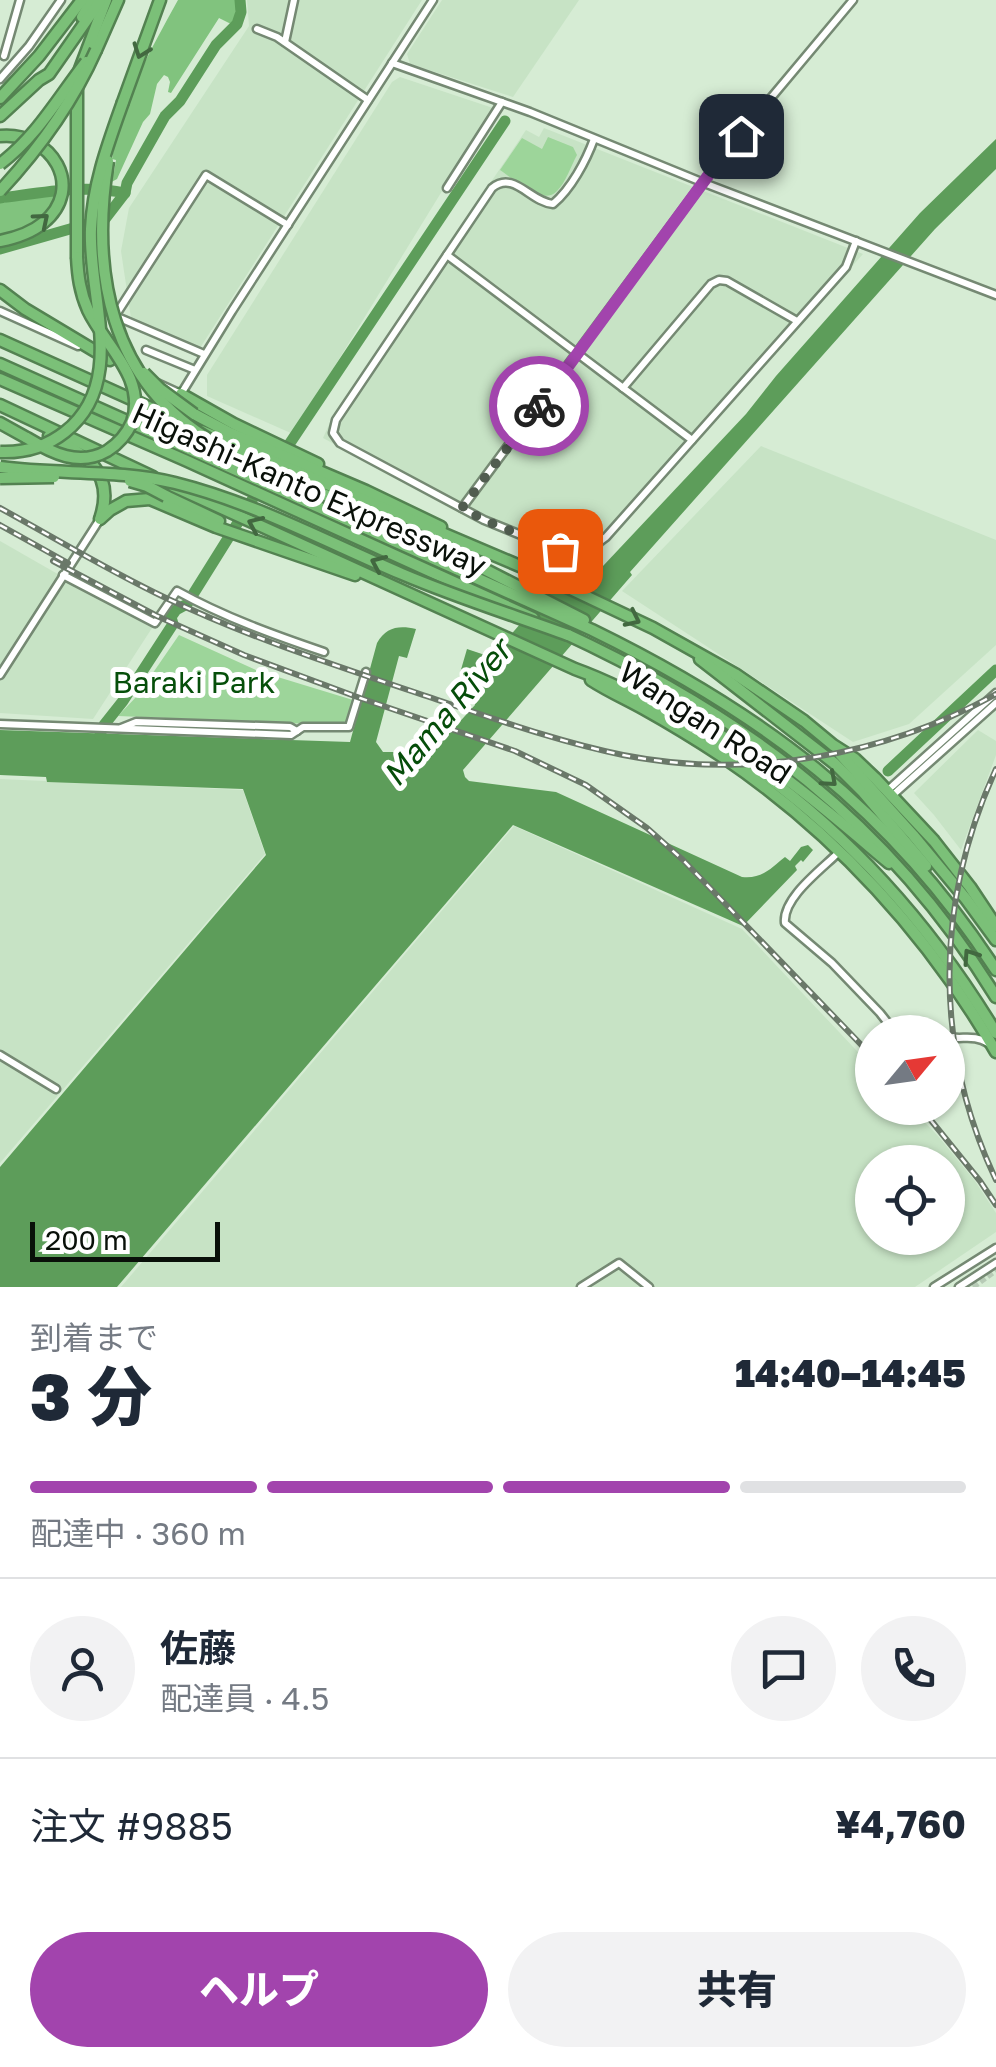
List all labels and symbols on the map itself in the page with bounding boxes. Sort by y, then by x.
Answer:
one-way arrow [133,41,153,59]
pin [699,94,784,179]
one-way arrow [31,214,49,232]
courier [489,356,589,456]
street label: Higashi-Kanto Expressway [127,395,492,584]
pin [518,509,603,594]
one-way arrow [247,516,265,536]
one-way arrow [370,555,388,575]
one-way arrow [623,606,641,626]
water label: Mama River [374,628,521,793]
street label: Wangan Road [613,653,798,791]
park label: Baraki Park [113,664,275,700]
one-way arrow [818,768,837,786]
one-way arrow [963,949,982,967]
north arrow [855,1015,965,1125]
scale bar [30,1217,220,1262]

